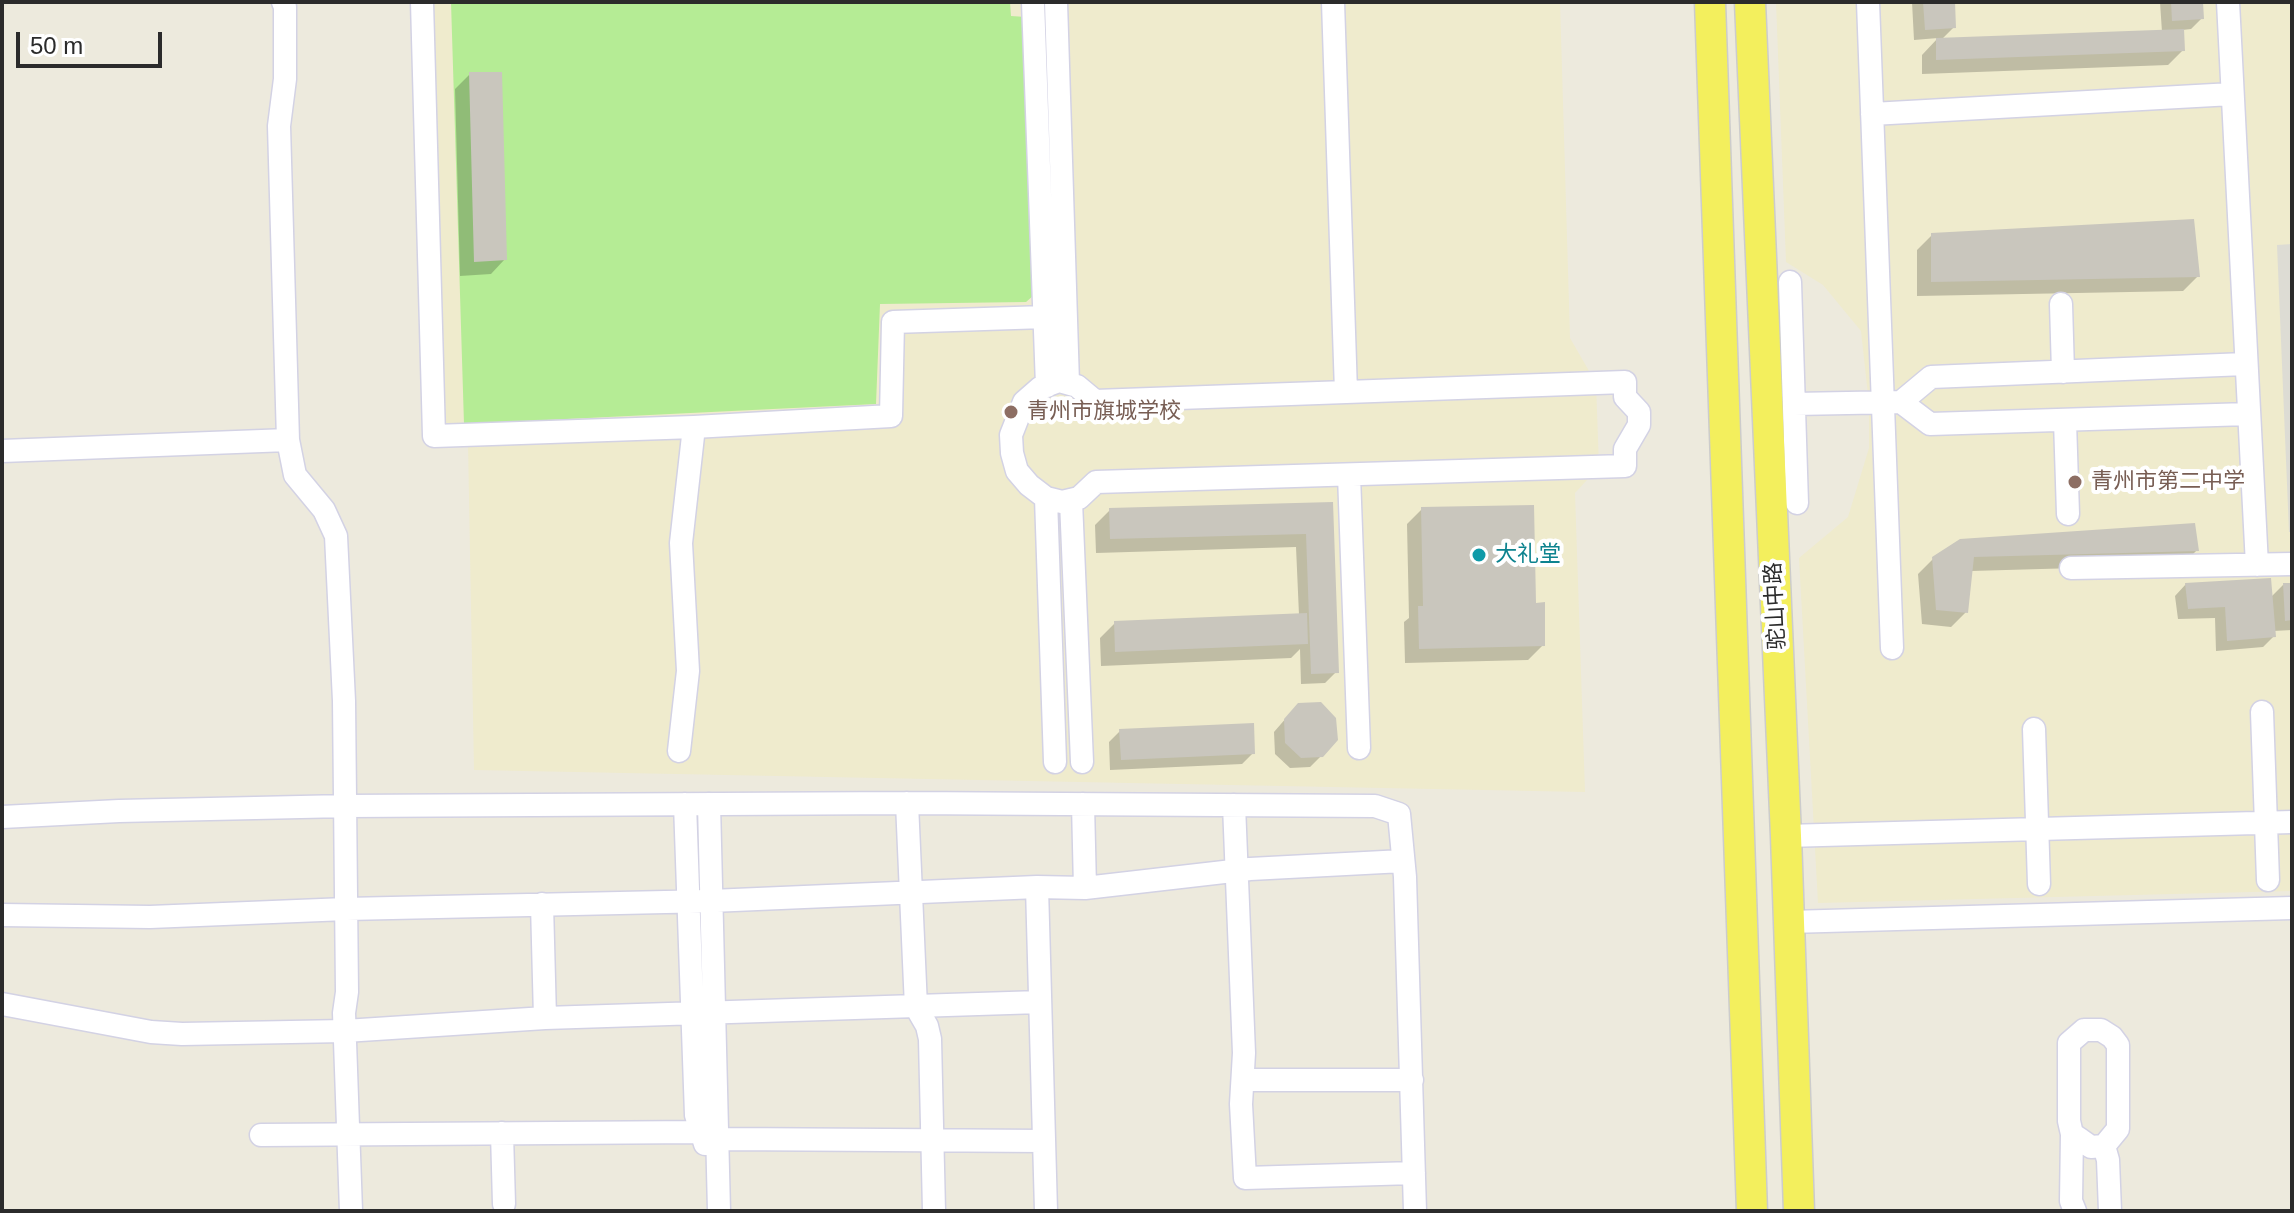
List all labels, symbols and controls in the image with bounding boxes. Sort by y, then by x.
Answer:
scale bar [20,16,166,66]
text: 50 m [30,32,83,59]
place label: 青州市旗城学校 [1027,399,1181,425]
marker: 青州市旗城学校 [1002,403,1020,421]
place label: 青州市第二中学 [2091,469,2245,495]
marker: 青州市第二中学 [2066,473,2084,491]
place label: 大礼堂 [1495,542,1561,568]
marker: 大礼堂 [1470,546,1488,564]
street label: 驼山中路 [1761,561,1791,651]

